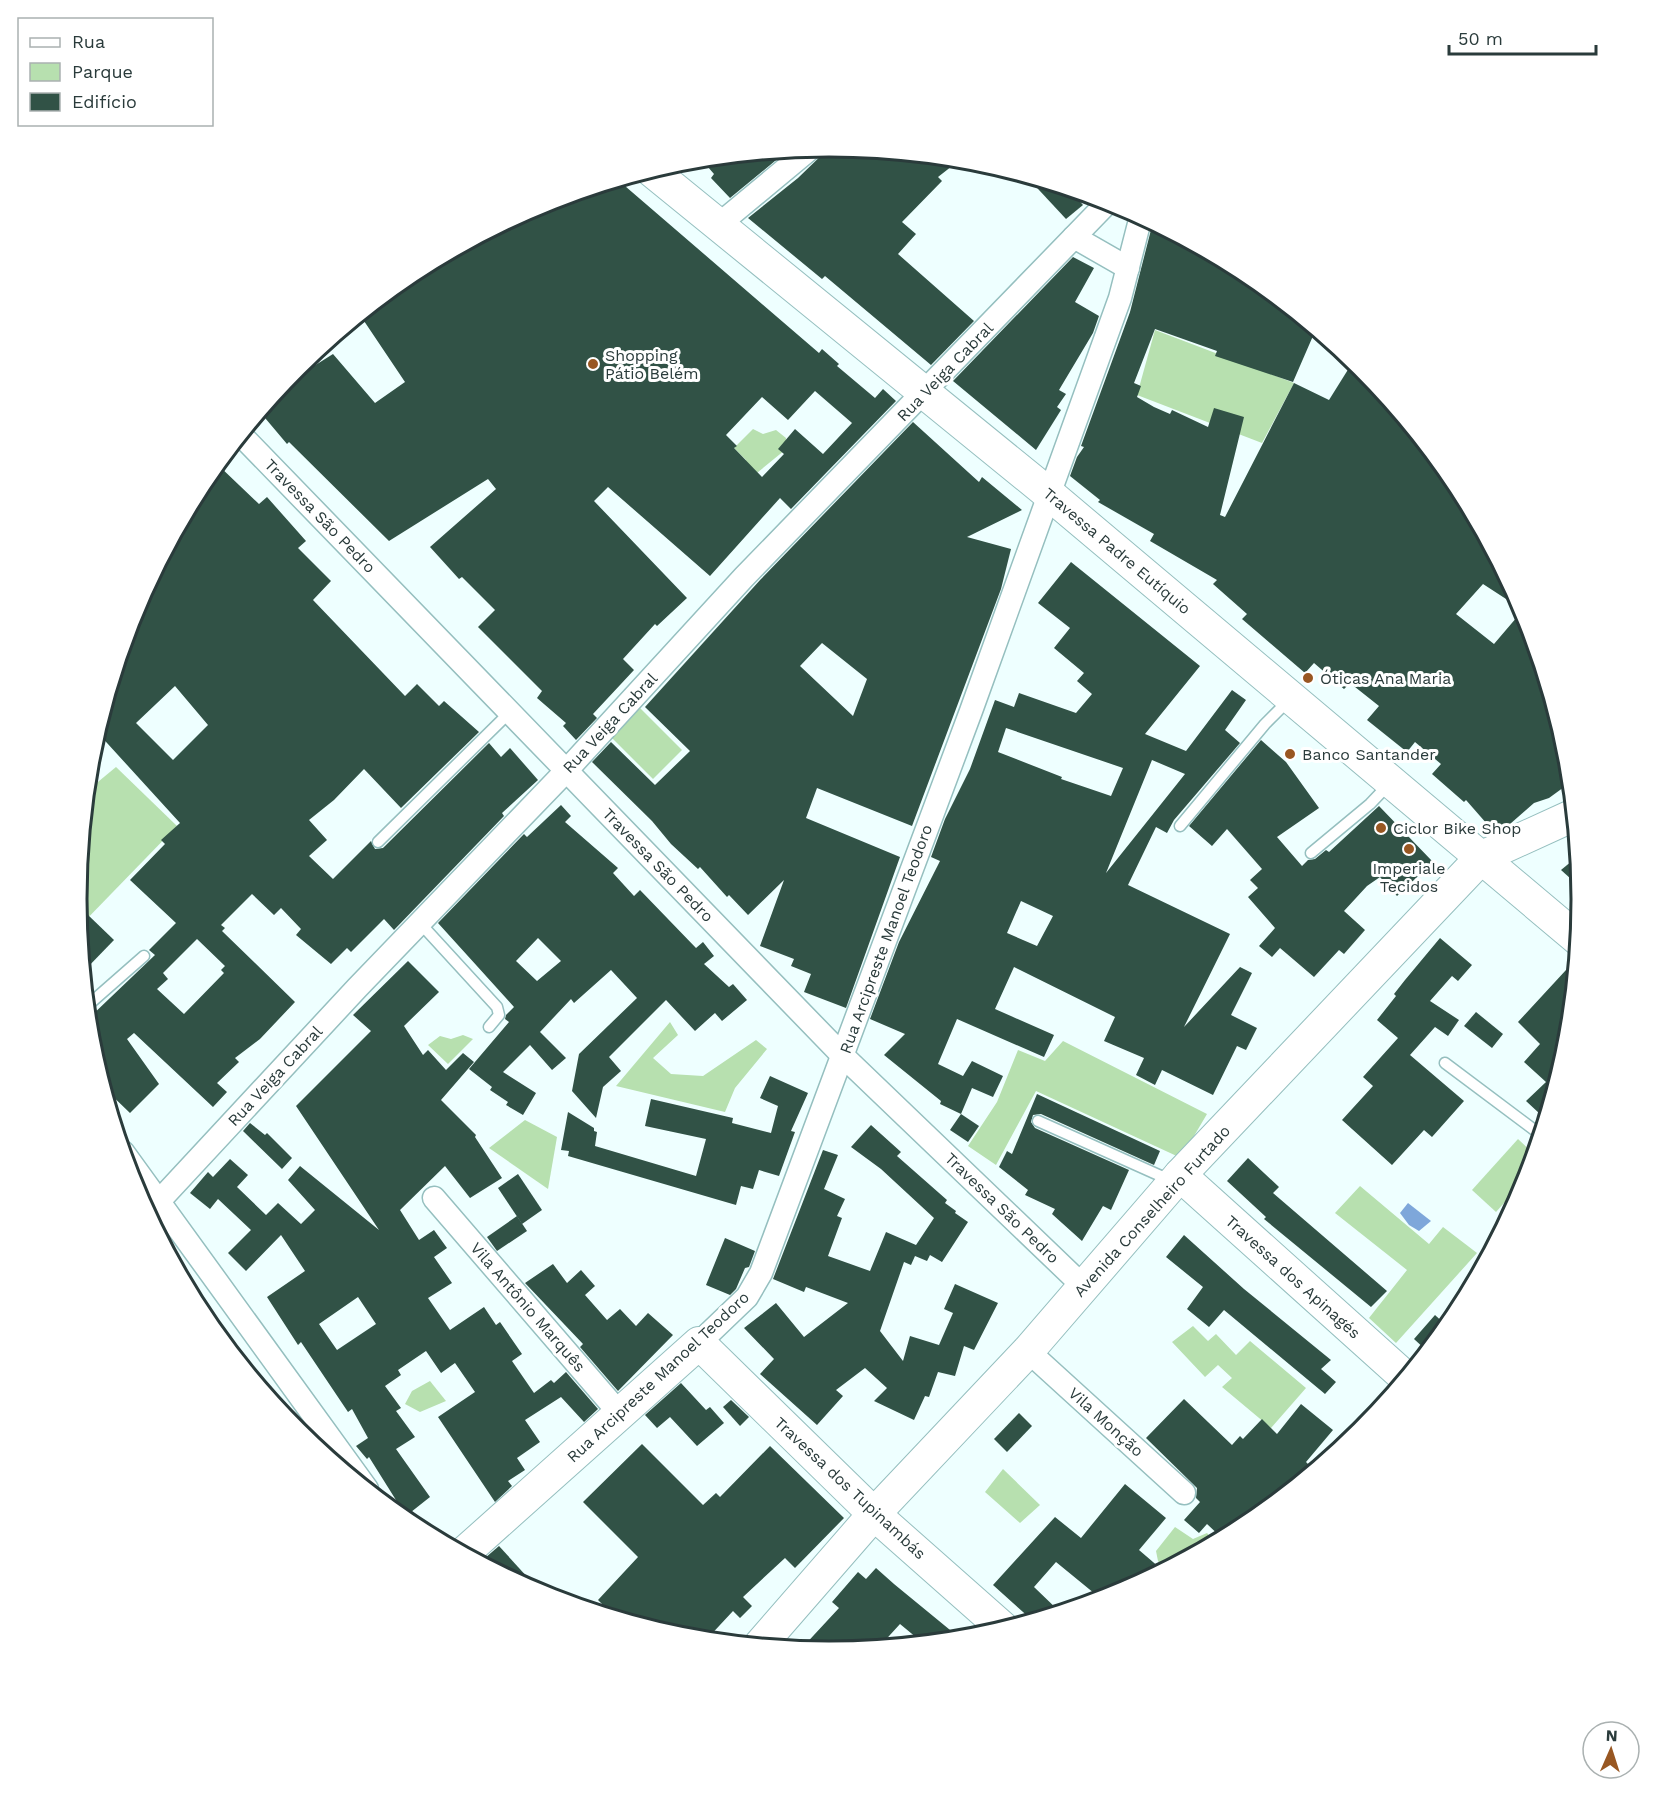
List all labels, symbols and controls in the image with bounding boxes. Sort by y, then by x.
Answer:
legend [18,18,213,126]
scale bar [1449,18,1596,56]
text: 50 m [1458,28,1503,49]
text: Rua [72,31,105,52]
text: Parque [72,61,133,82]
text: Edifício [72,91,137,112]
street label: Rua Veiga Cabral [893,319,997,425]
place label: Shopping Pátio Belém [605,346,699,383]
marker: Shopping Pátio Belém [586,357,600,371]
street label: Travessa São Pedro [261,455,379,577]
street label: Travessa Padre Eutíquio [1039,484,1195,618]
street label: Rua Veiga Cabral [559,669,661,777]
place label: Óticas Ana Maria [1320,669,1451,688]
marker: Óticas Ana Maria [1301,671,1315,685]
place label: Banco Santander [1302,745,1436,764]
marker: Banco Santander [1283,747,1297,761]
street label: Travessa São Pedro [599,804,717,926]
place label: Ciclor Bike Shop [1393,819,1521,838]
marker: Ciclor Bike Shop [1374,821,1388,835]
street label: Rua Arcipreste Manoel Teodoro [836,822,936,1056]
marker: Imperiale Tecidos [1402,842,1416,856]
place label: Imperiale Tecidos [1372,859,1446,896]
street label: Rua Veiga Cabral [224,1022,326,1130]
street label: Avenida Conselheiro Furtado [1070,1121,1234,1301]
street label: Travessa São Pedro [941,1149,1063,1267]
street label: Travessa dos Apinagés [1222,1211,1364,1343]
street label: Vila Antônio Marquês [467,1238,589,1376]
street label: Rua Arcipreste Manoel Teodoro [563,1287,753,1467]
street label: Vila Monção [1065,1383,1147,1461]
street label: Travessa dos Tupinambás [770,1413,930,1563]
north arrow [1581,1720,1641,1780]
text: N [1605,1726,1618,1745]

